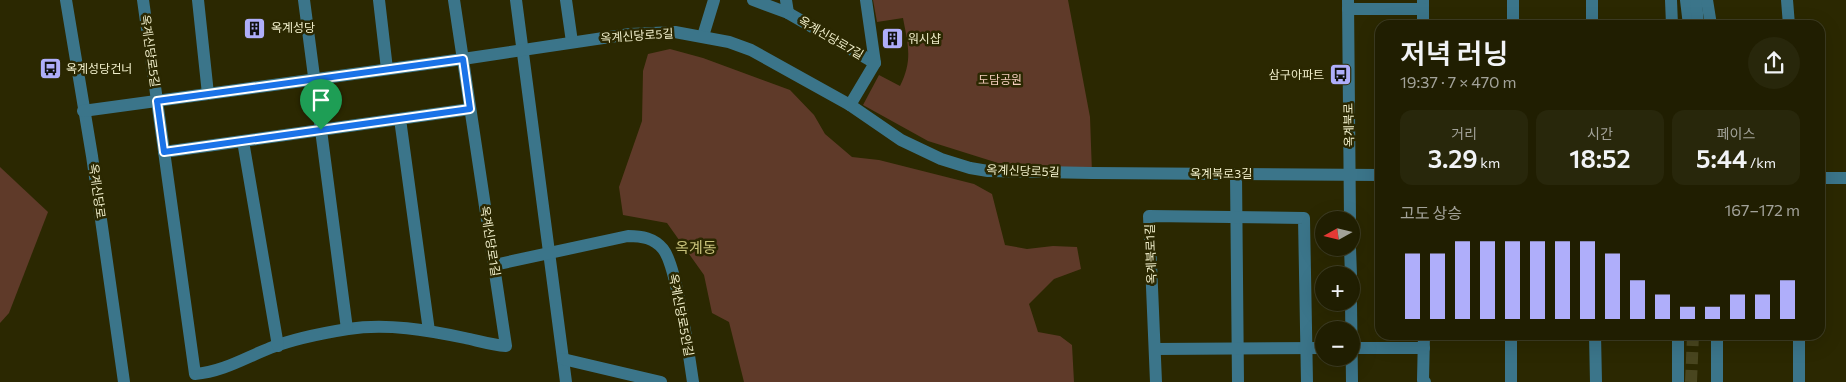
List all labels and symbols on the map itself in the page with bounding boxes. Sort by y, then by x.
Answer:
street label: 옥계신당로7길 [797,13,866,61]
street label: 옥계신당로5길 [139,14,163,88]
building icon: 옥계성당 [243,16,267,40]
place label: 옥계성당 [271,20,315,34]
street label: 옥계신당로5길 [600,25,674,45]
building icon: 워시샵 [880,27,904,51]
place label: 워시샵 [908,31,941,45]
bus stop icon: 옥계성당건너 [38,57,62,81]
place label: 옥계성당건너 [66,61,132,75]
bus stop icon: 삼구아파트 [1328,63,1352,87]
place label: 삼구아파트 [1269,67,1324,81]
park label: 도담공원 [978,72,1022,86]
pin [300,79,342,130]
street label: 옥계북로 [1341,103,1355,147]
street label: 옥계신당로5길 [986,162,1060,178]
street label: 옥계신당로 [87,163,109,219]
street label: 옥계북로3길 [1190,166,1252,180]
street label: 옥계신당로1길 [478,205,503,277]
north arrow [1315,211,1360,256]
street label: 옥계북로1길 [1142,224,1158,284]
district label: 옥계동 [675,238,717,256]
street label: 옥계신당로5안길 [667,272,697,357]

